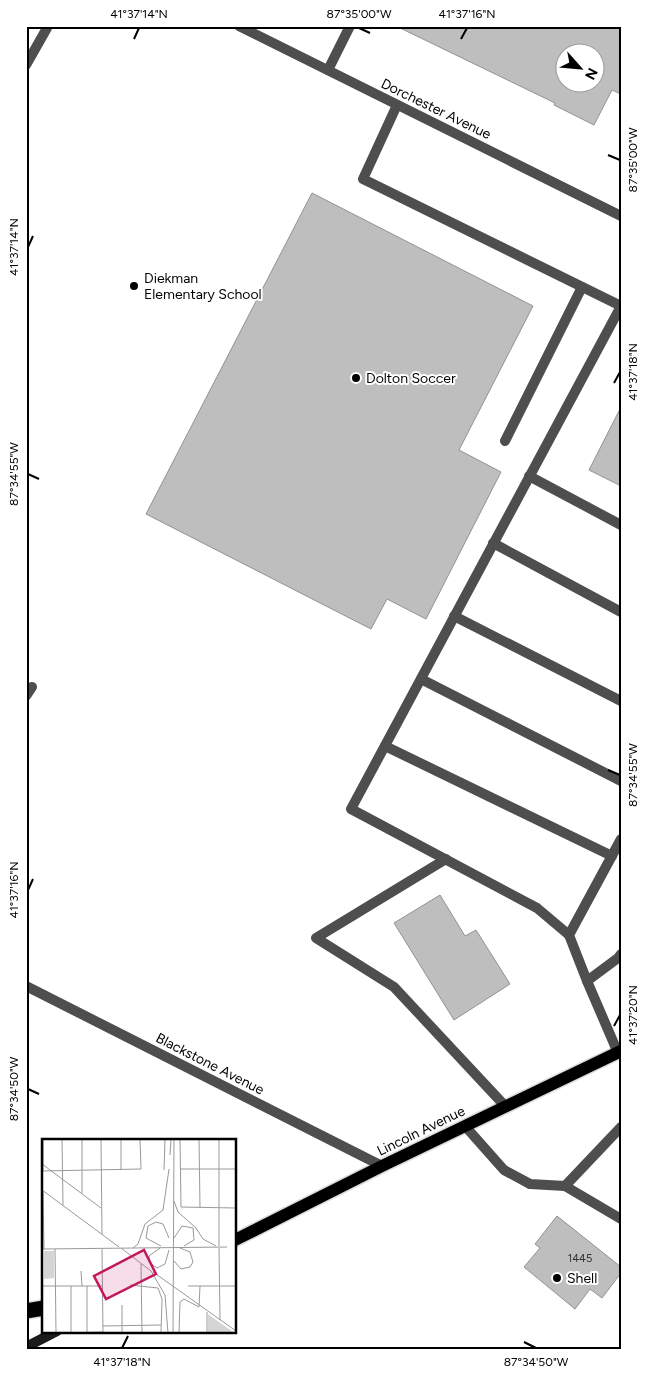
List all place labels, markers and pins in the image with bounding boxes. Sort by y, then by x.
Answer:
place label: Diekman Elementary School [144,270,262,303]
marker: Diekman Elementary School [128,280,140,292]
place label: Dolton Soccer [366,370,456,387]
marker: Dolton Soccer [350,372,362,384]
place label: Shell [567,1270,597,1287]
marker: Shell [551,1272,563,1284]

